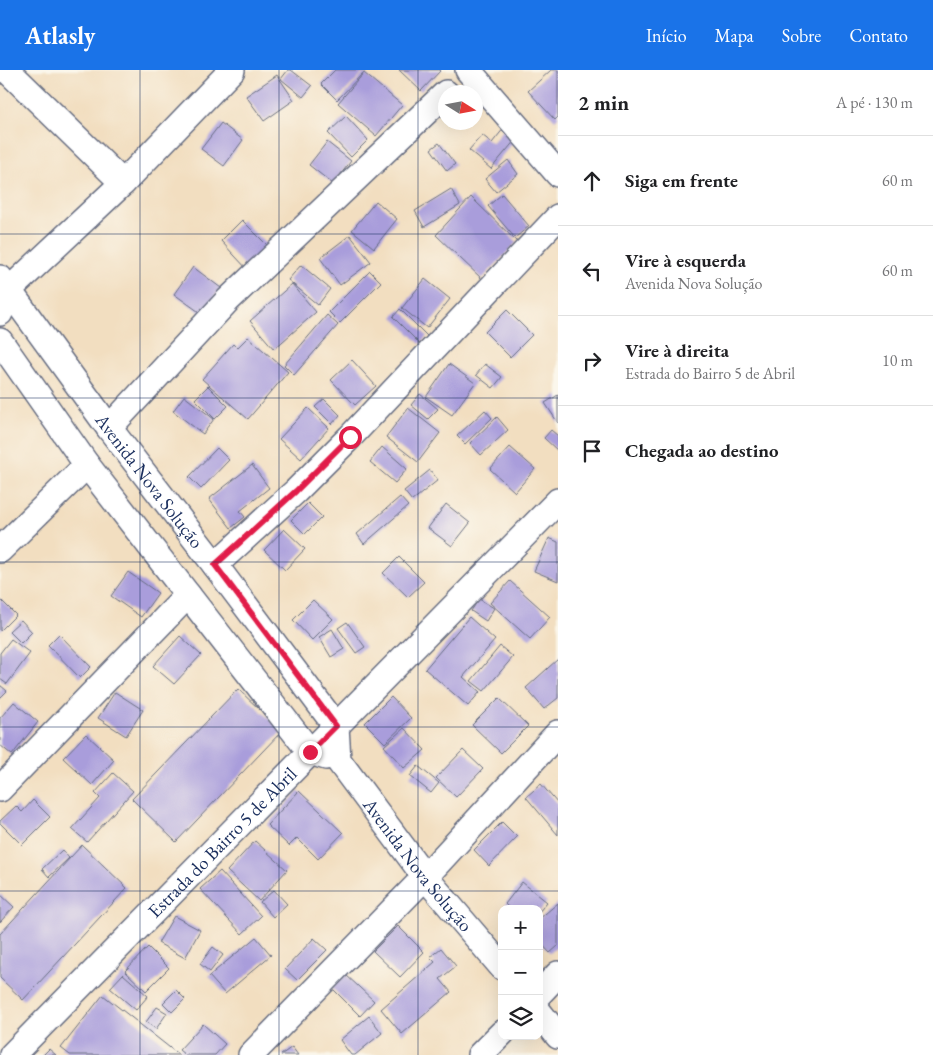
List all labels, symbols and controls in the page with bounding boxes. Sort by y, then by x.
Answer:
text: Atlasly [25,20,95,51]
text: Início [646,24,687,47]
text: Mapa [715,24,754,47]
text: Sobre [782,24,821,47]
text: Contato [849,24,908,47]
north arrow [438,85,483,130]
text: 2 min [578,89,629,116]
text: A pé · 130 m [836,92,913,113]
icon: ahead [578,167,606,195]
text: Siga em frente [625,168,738,193]
text: 60 m [882,170,913,191]
text: Vire à esquerda [625,248,746,273]
icon: left [578,257,606,285]
text: 60 m [882,260,913,281]
text: Avenida Nova Solução [625,273,763,294]
text: Vire à direita [625,338,729,363]
icon: right [578,347,606,375]
text: 10 m [882,350,913,371]
text: Estrada do Bairro 5 de Abril [625,363,795,384]
street label: Avenida Nova Solução [89,408,210,553]
route start [339,426,362,449]
icon: arrive [578,437,606,465]
text: Chegada ao destino [625,438,779,463]
route end [299,741,322,764]
street label: Estrada do Bairro 5 de Abril [142,761,302,923]
street label: Avenida Nova Solução [357,792,479,937]
map controls [498,905,543,1040]
button: + [498,905,543,950]
button: − [498,950,543,995]
button: layers [498,995,543,1040]

